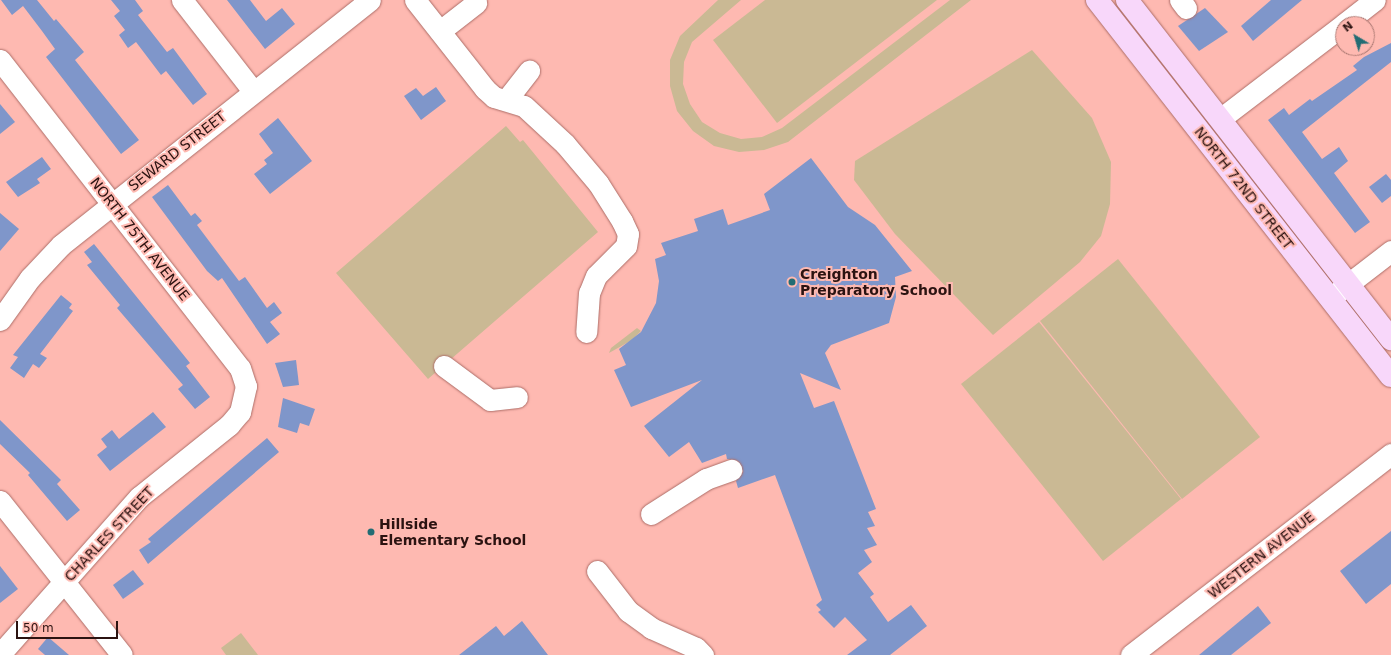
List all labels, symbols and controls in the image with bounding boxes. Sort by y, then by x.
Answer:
north arrow [1335,16,1375,56]
text: N [1340,19,1356,35]
street label: SEWARD STREET [125,108,229,194]
street label: NORTH 72ND STREET [1191,123,1297,253]
street label: NORTH 75TH AVENUE [87,174,193,304]
place label: Creighton Preparatory School [800,266,952,298]
marker: Creighton Preparatory School [787,277,797,287]
street label: CHARLES STREET [61,483,157,585]
street label: WESTERN AVENUE [1204,508,1318,602]
place label: Hillside Elementary School [379,516,526,548]
marker: Hillside Elementary School [366,527,376,537]
scale bar [18,613,120,639]
text: 50 m [23,621,54,635]

